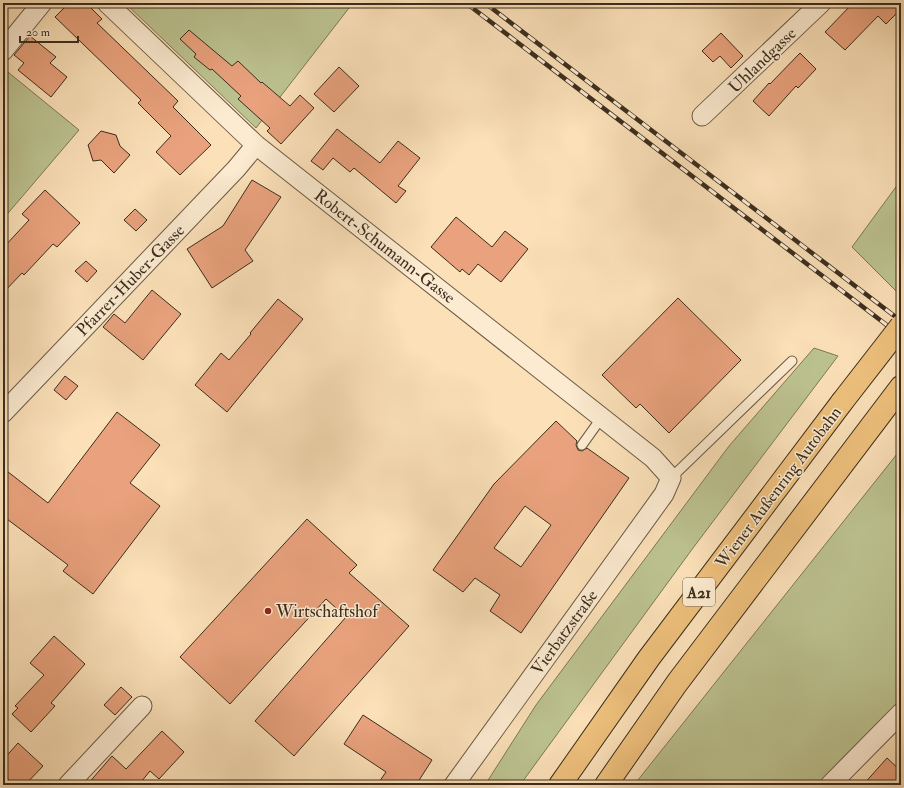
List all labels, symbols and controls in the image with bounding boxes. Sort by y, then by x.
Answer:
scale bar [20,18,78,44]
street label: Uhlandgasse [724,23,800,98]
text: 20 m [26,25,51,40]
street label: Robert-Schumann-Gasse [310,185,460,308]
street label: Pfarrer-Huber-Gasse [72,220,189,341]
street label: Wiener Außenring Autobahn [710,402,846,573]
road number: A21 [683,578,715,606]
street label: Vierbatzstraße [527,586,602,679]
place label: Wirtschaftshof [275,601,380,622]
marker: Wirtschaftshof [263,606,273,616]

